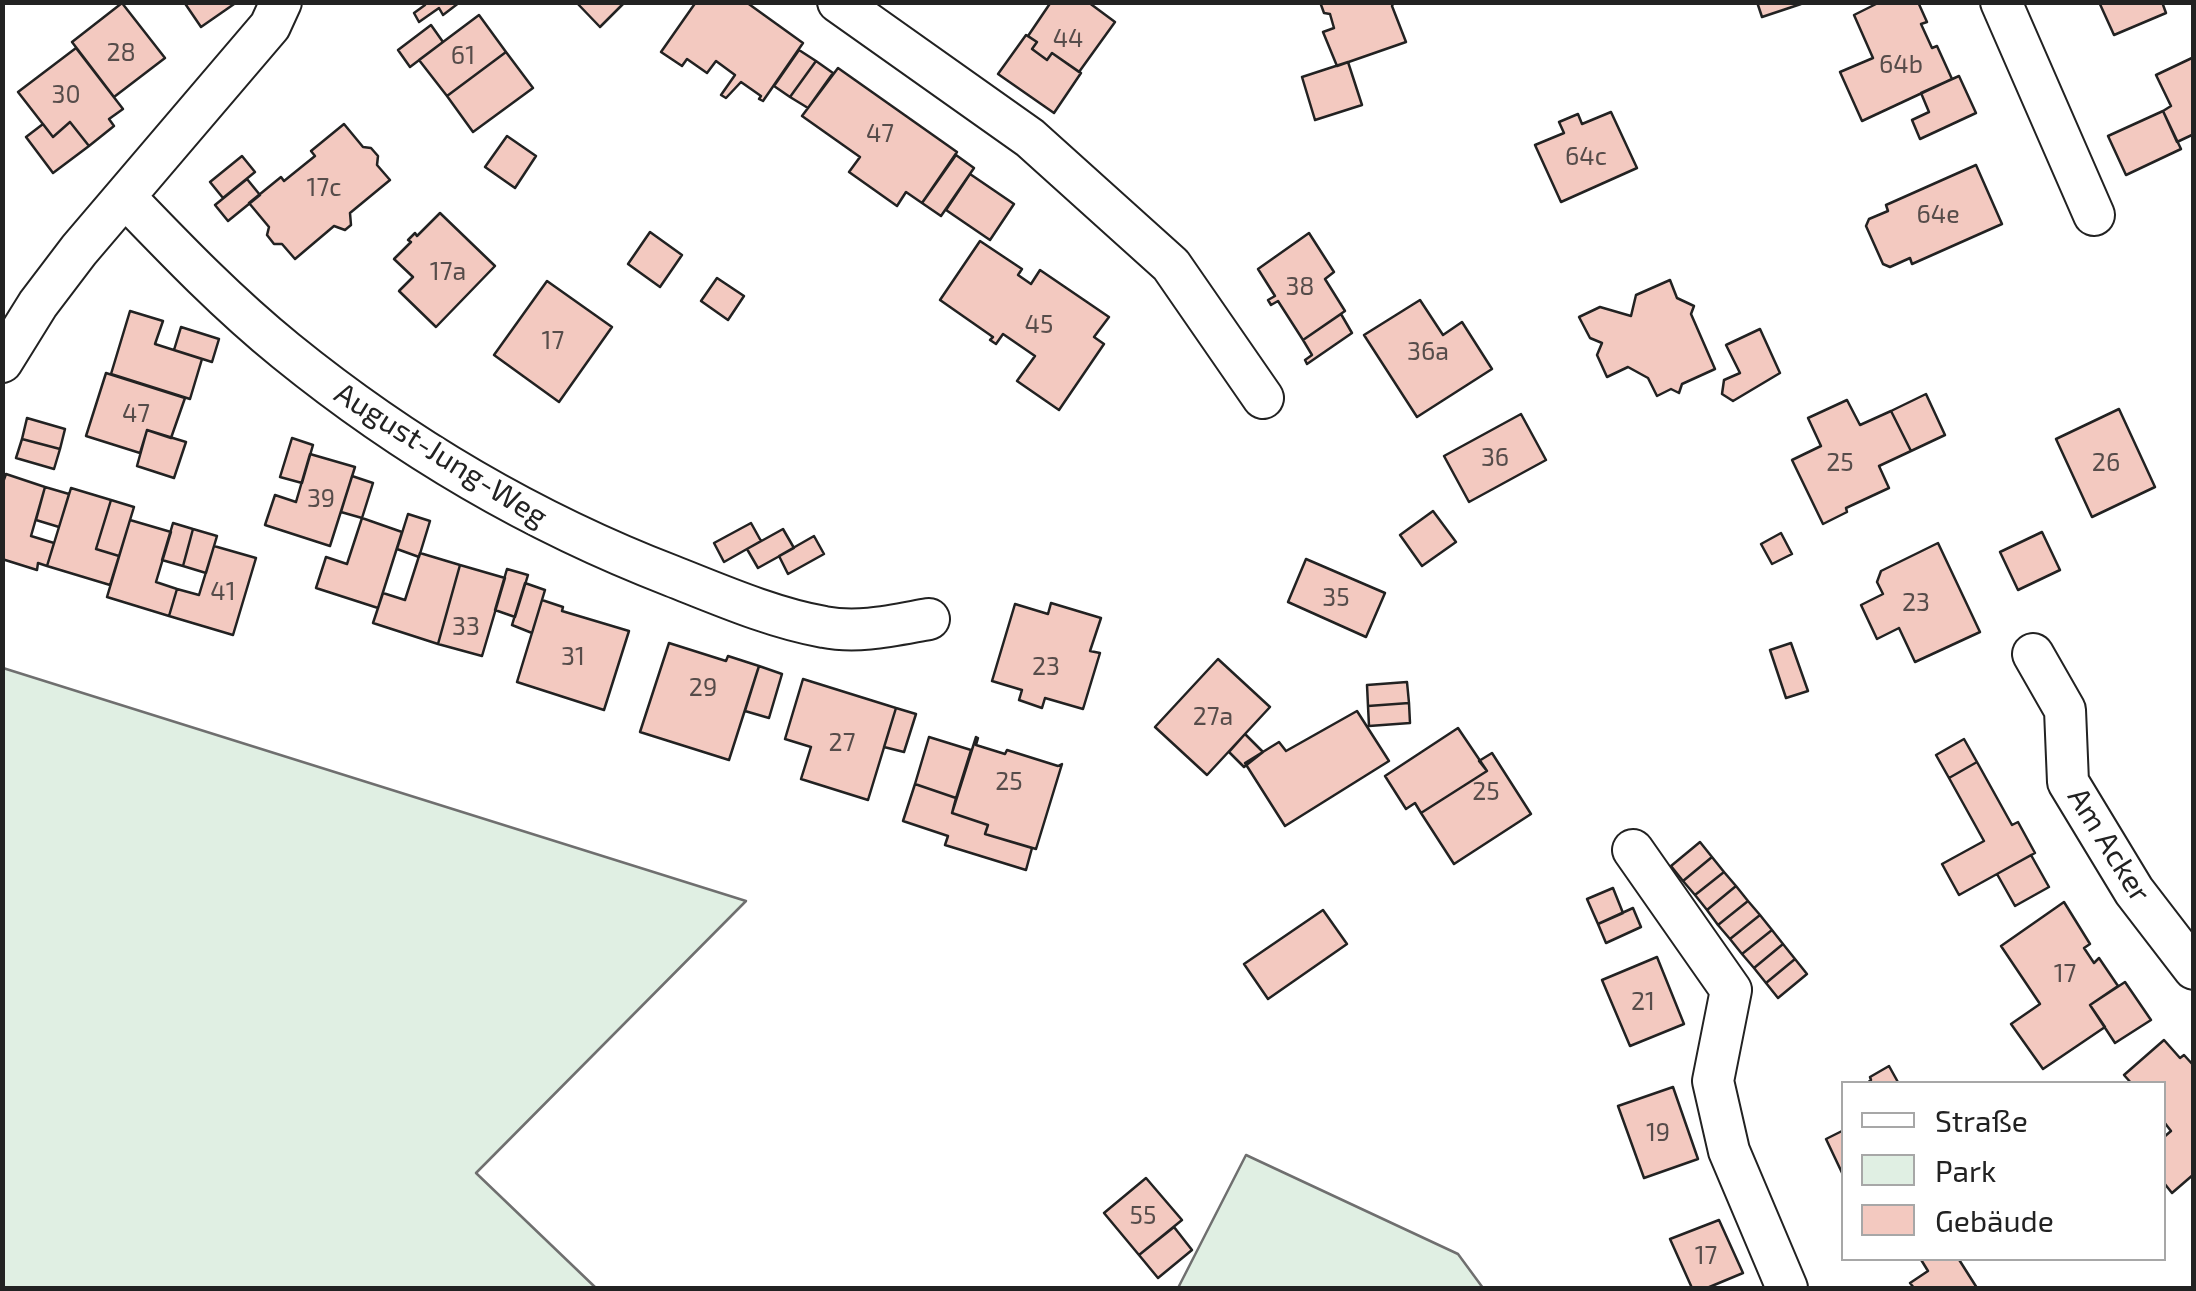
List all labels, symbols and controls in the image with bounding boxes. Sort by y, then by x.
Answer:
house number: 44 [1053,24,1083,54]
house number: 28 [106,38,136,68]
house number: 61 [451,41,475,71]
house number: 64b [1879,50,1923,80]
house number: 30 [52,80,80,110]
house number: 47 [866,119,894,149]
house number: 64c [1565,142,1607,172]
house number: 17c [307,173,341,203]
house number: 64e [1916,200,1960,230]
house number: 17a [430,257,466,287]
house number: 38 [1285,272,1315,302]
house number: 45 [1025,310,1053,340]
house number: 17 [542,326,564,356]
house number: 36a [1407,337,1449,367]
street label: August-Jung-Weg [328,375,554,535]
house number: 47 [122,399,150,429]
house number: 36 [1481,443,1509,473]
house number: 25 [1826,448,1854,478]
house number: 26 [2092,448,2120,478]
house number: 39 [307,484,335,514]
house number: 41 [210,577,236,607]
house number: 35 [1322,583,1350,613]
house number: 23 [1902,588,1930,618]
house number: 33 [452,612,480,642]
house number: 31 [561,642,585,672]
house number: 23 [1032,652,1060,682]
house number: 29 [689,673,717,703]
house number: 27a [1193,702,1233,732]
house number: 27 [829,728,855,758]
house number: 25 [995,767,1023,797]
house number: 25 [1472,777,1500,807]
street label: Am Acker [2060,781,2158,909]
house number: 17 [2054,959,2076,989]
house number: 21 [1631,987,1655,1017]
legend [1841,1081,2166,1261]
text: Straße [1935,1102,2028,1138]
house number: 19 [1646,1118,1670,1148]
text: Park [1935,1152,1996,1188]
house number: 55 [1130,1201,1156,1231]
text: Gebäude [1935,1202,2054,1238]
house number: 17 [1695,1241,1717,1271]

